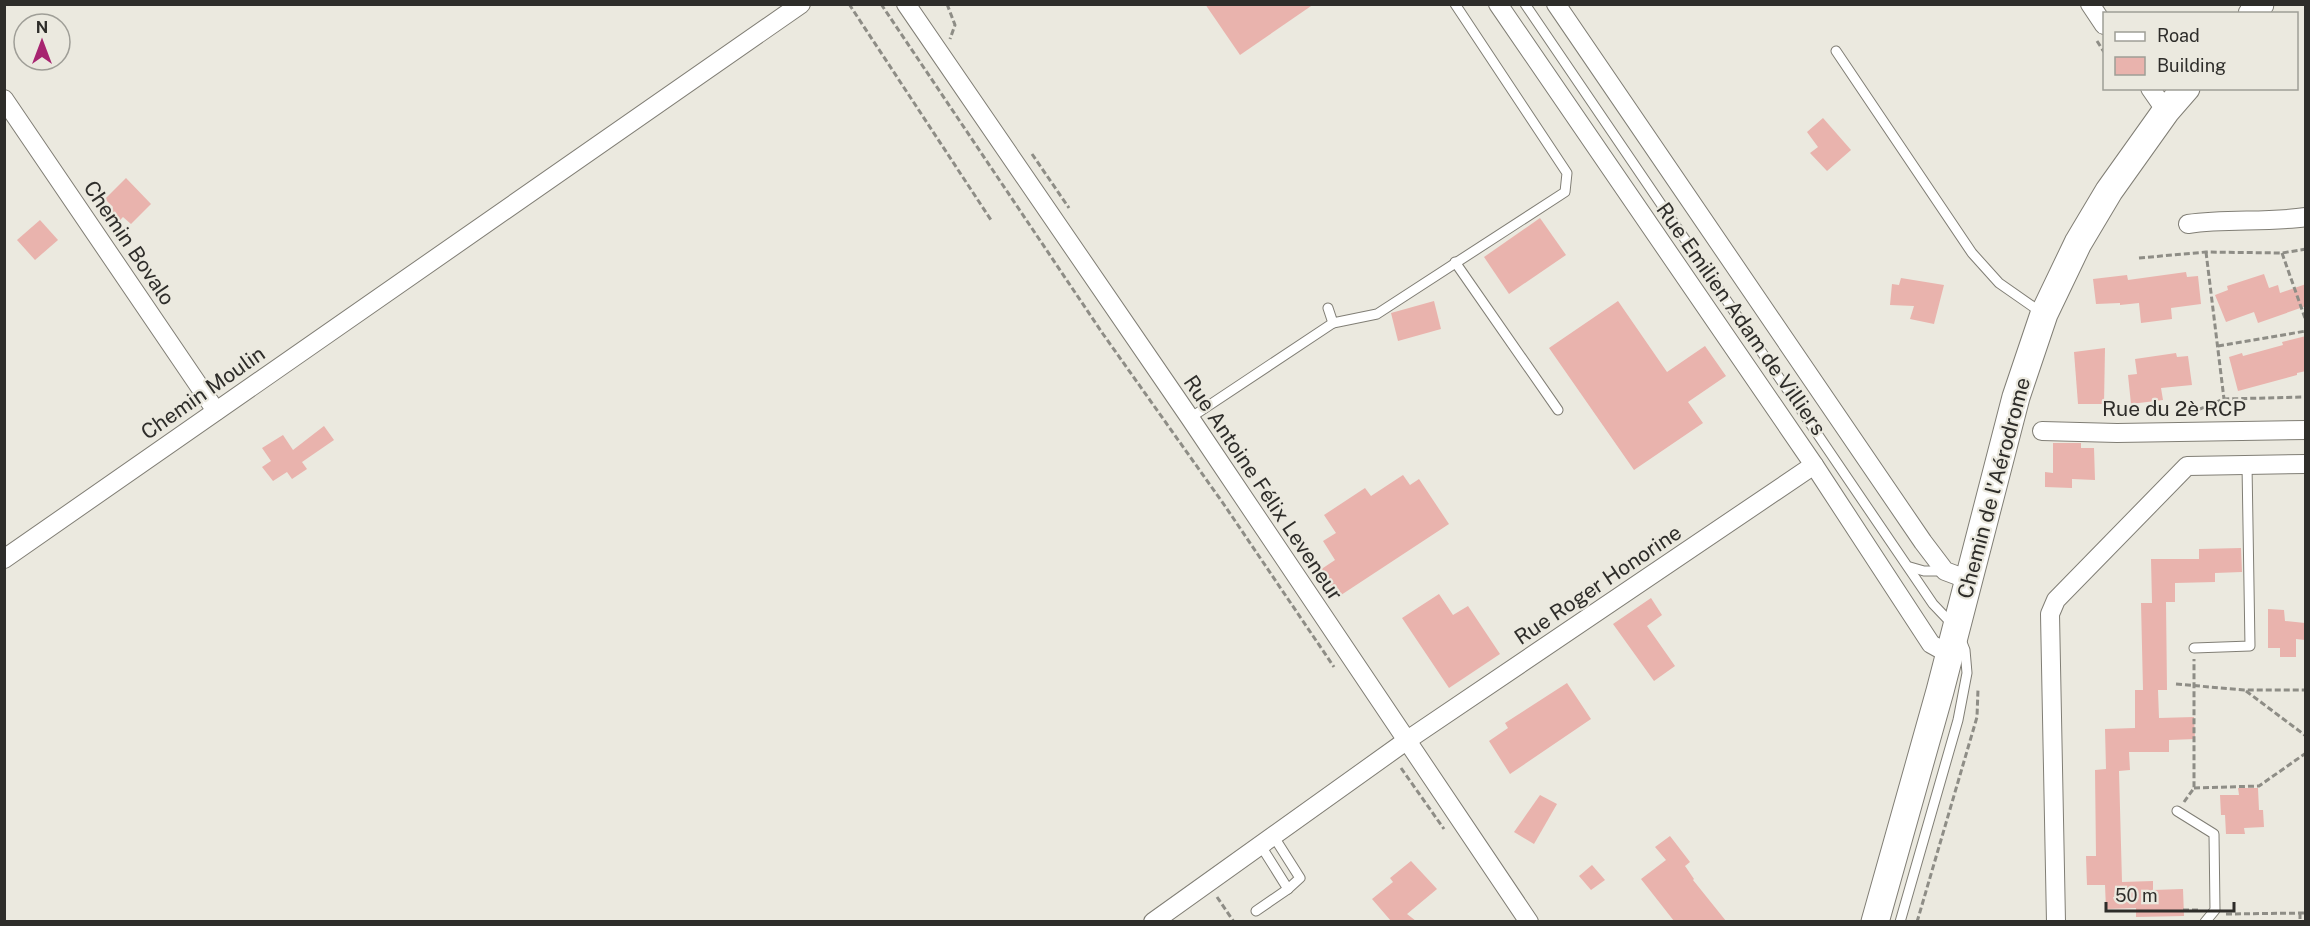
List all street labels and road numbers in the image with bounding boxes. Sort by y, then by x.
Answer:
street label: Chemin Bovalo [79,176,180,310]
street label: Rue Emilien Adam de Villiers [1651,198,1831,440]
street label: Chemin Moulin [136,341,269,445]
street label: Rue Antoine Félix Leveneur [1179,370,1348,605]
street label: Chemin de l'Aérodrome [1952,375,2035,601]
street label: Rue du 2è RCP [2102,396,2246,421]
street label: Rue Roger Honorine [1509,519,1686,650]

